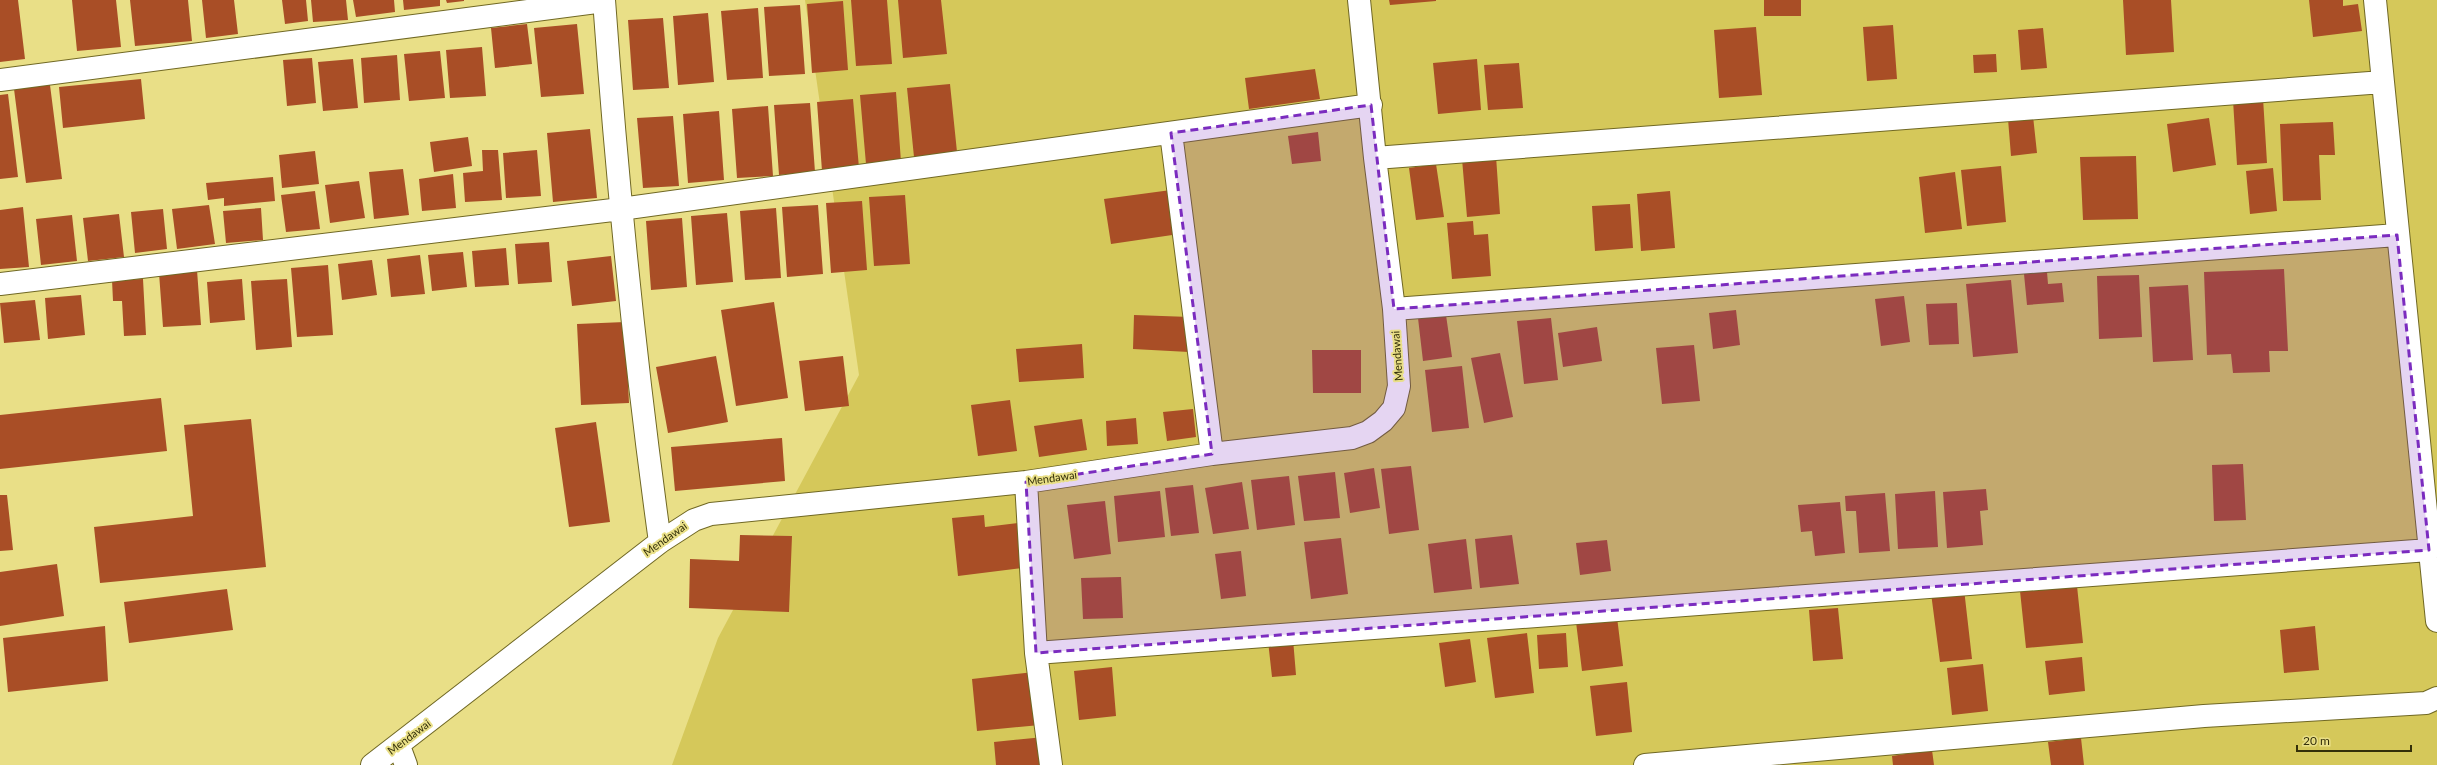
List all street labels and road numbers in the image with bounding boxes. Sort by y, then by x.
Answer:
street label: Mendawai [1388,330,1405,382]
street label: Mendawai [1026,468,1078,487]
street label: Mendawai [640,519,689,558]
street label: Mendawai [385,716,433,757]

